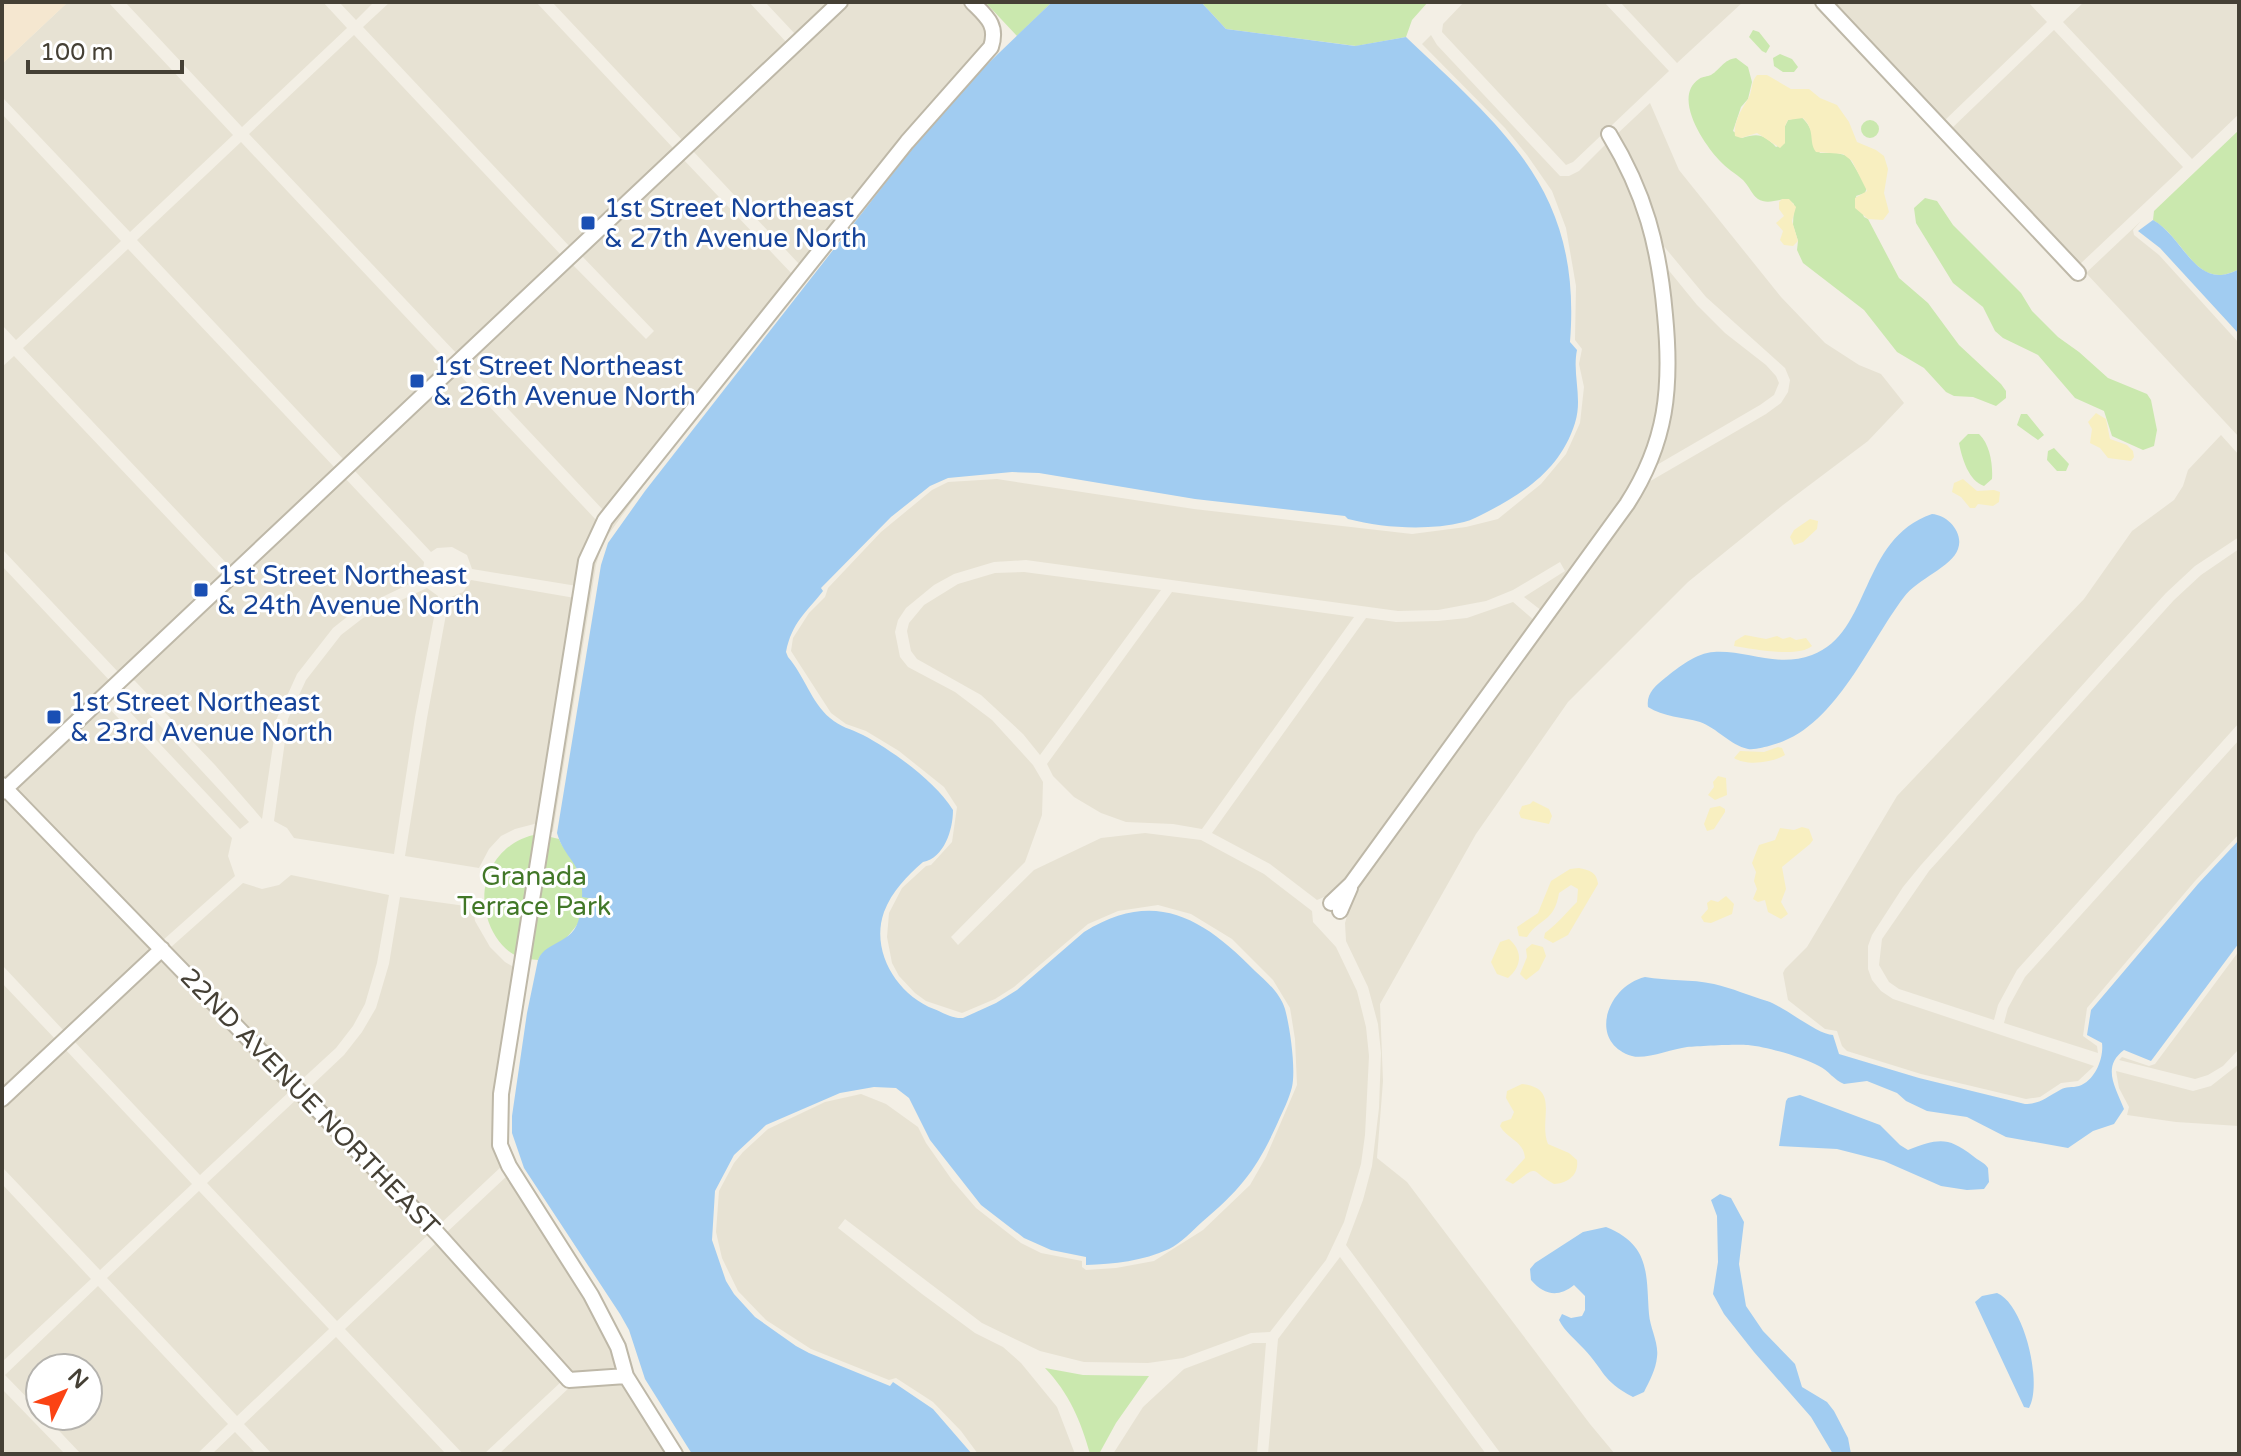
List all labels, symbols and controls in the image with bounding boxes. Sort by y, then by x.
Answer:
scale bar [28,24,182,74]
text: 100 m [40,38,114,67]
place label: 1st Street Northeast & 27th Avenue North [604,193,867,254]
marker: 1st Street Northeast & 27th Avenue North [579,214,597,232]
place label: 1st Street Northeast & 26th Avenue North [433,351,696,412]
marker: 1st Street Northeast & 26th Avenue North [408,372,426,390]
place label: 1st Street Northeast & 24th Avenue North [217,560,480,621]
marker: 1st Street Northeast & 24th Avenue North [192,581,210,599]
place label: 1st Street Northeast & 23rd Avenue North [70,687,333,748]
marker: 1st Street Northeast & 23rd Avenue North [45,708,63,726]
park label: Granada Terrace Park [457,861,611,922]
street label: 22ND AVENUE NORTHEAST [174,962,446,1242]
north arrow [24,1352,104,1432]
text: N [62,1364,93,1394]

